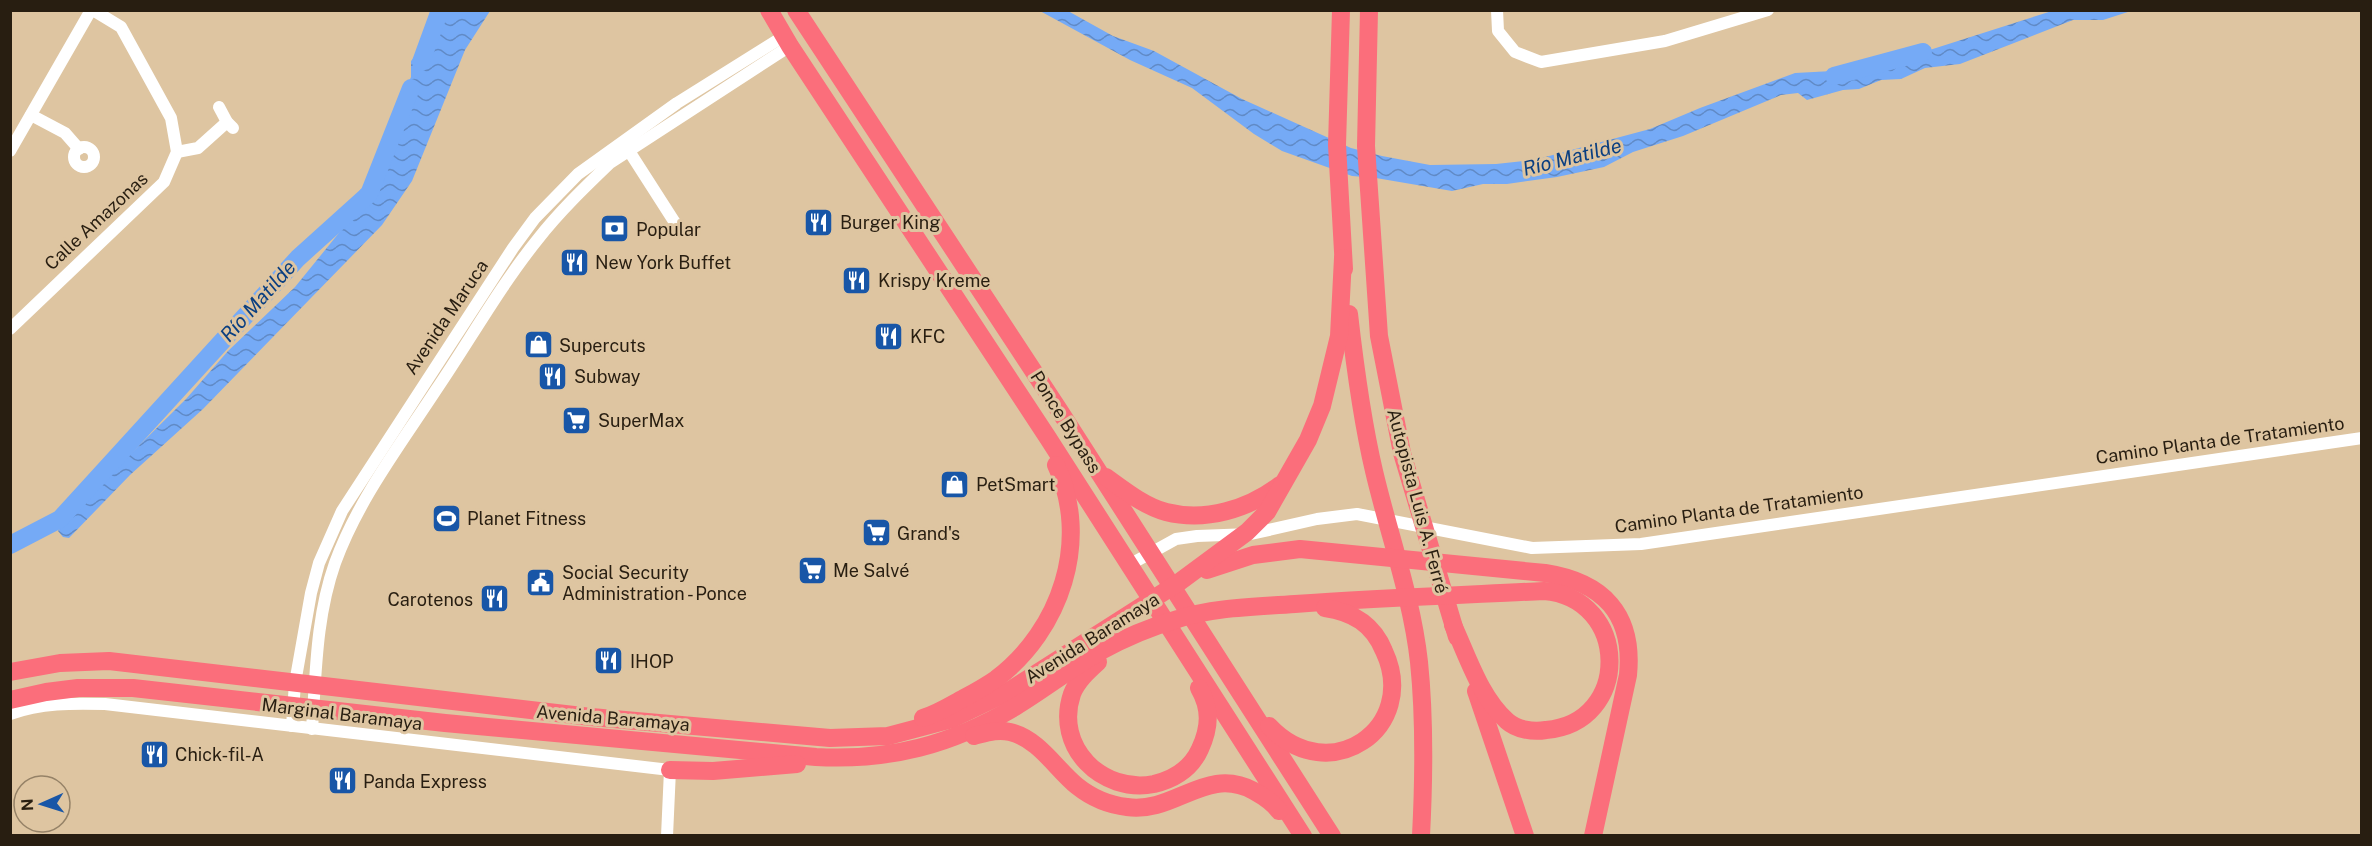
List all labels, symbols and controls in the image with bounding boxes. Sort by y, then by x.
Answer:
water label: Río Matilde [1520,133,1624,181]
street label: Calle Amazonas [40,168,152,274]
restaurant icon: Burger King [803,206,835,238]
place label: Burger King [840,212,940,233]
bank icon: Popular [599,213,631,245]
place label: Popular [636,219,701,240]
restaurant icon: New York Buffet [558,246,590,278]
place label: New York Buffet [595,252,731,273]
water label: Río Matilde [215,255,301,347]
street label: Avenida Maruca [400,256,492,378]
restaurant icon: Krispy Kreme [841,264,873,296]
place label: Krispy Kreme [878,270,991,291]
restaurant icon: KFC [873,320,905,352]
place label: KFC [910,326,945,347]
shop icon: Supercuts [522,329,554,361]
place label: Supercuts [559,335,646,356]
restaurant icon: Subway [537,360,569,392]
place label: Subway [574,366,641,387]
street label: Ponce Bypass [1026,367,1106,477]
supermarket icon: SuperMax [561,404,593,436]
street label: Autopista Luis A. Ferré [1383,406,1453,596]
place label: SuperMax [598,410,684,431]
street label: Camino Planta de Tratamiento [2094,412,2346,468]
shop icon: PetSmart [939,468,971,500]
place label: PetSmart [976,474,1055,495]
street label: Camino Planta de Tratamiento [1613,481,1865,537]
sports icon: Planet Fitness [430,502,462,534]
place label: Planet Fitness [467,508,586,529]
supermarket icon: Grand's [860,517,892,549]
place label: Grand's [897,523,960,544]
supermarket icon: Me Salvé [796,554,828,586]
place label: Me Salvé [833,560,909,581]
place label: Social Security Administration - Ponce [562,562,747,604]
public building icon: Social Security Administration - Ponce [525,566,557,598]
restaurant icon: Carotenos [478,583,510,615]
street label: Avenida Baramaya [1021,588,1163,688]
place label: Carotenos [388,589,473,610]
restaurant icon: IHOP [593,645,625,677]
place label: IHOP [630,651,674,672]
street label: Marginal Baramaya [260,694,424,734]
street label: Avenida Baramaya [535,701,691,735]
restaurant icon: Chick-fil-A [138,738,170,770]
place label: Chick-fil-A [175,744,264,765]
restaurant icon: Panda Express [326,765,358,797]
place label: Panda Express [363,771,487,792]
north arrow [12,774,72,834]
text: N [18,798,37,812]

